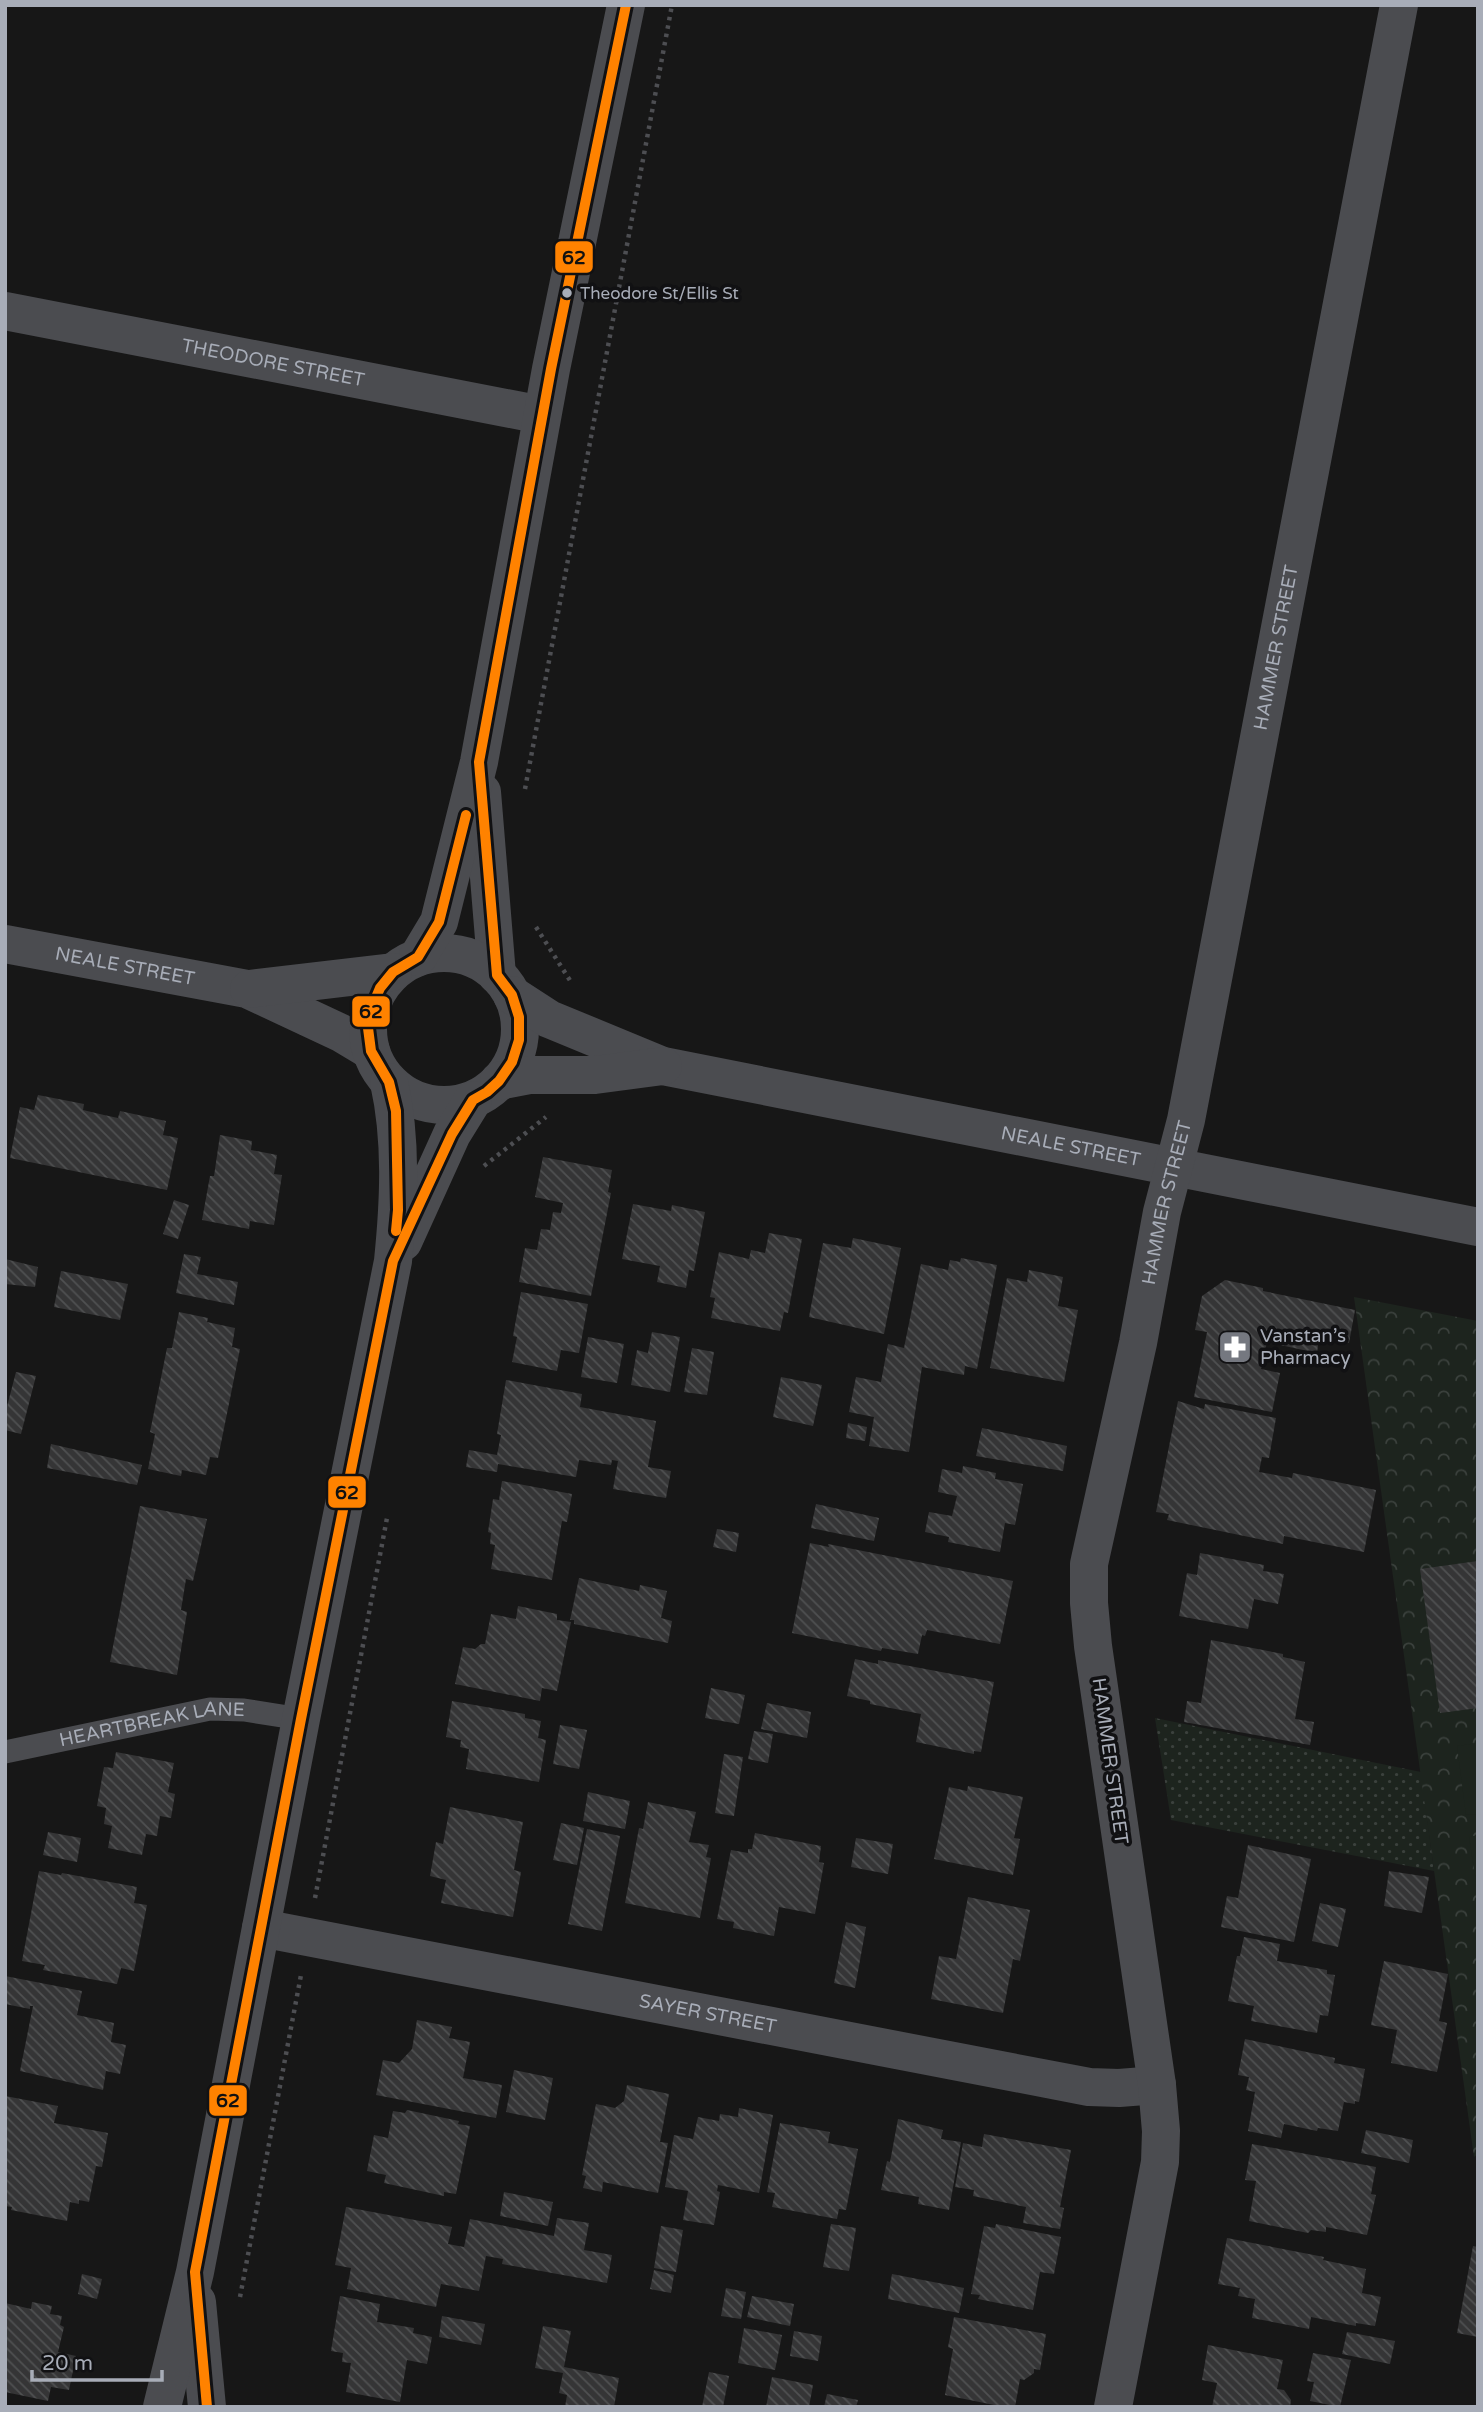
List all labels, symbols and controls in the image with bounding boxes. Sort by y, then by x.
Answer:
line badge: 62 [554,240,594,274]
text: 62 [562,247,586,269]
place label: Theodore St/Ellis St [580,283,739,304]
marker: Theodore St/Ellis St [560,286,574,300]
street label: THEODORE STREET [180,334,367,391]
street label: HAMMER STREET [1250,563,1303,732]
street label: NEALE STREET [53,943,197,990]
line badge: 62 [351,995,391,1028]
text: 62 [359,1001,383,1023]
street label: HAMMER STREET [1138,1118,1196,1287]
street label: NEALE STREET [999,1122,1143,1171]
place label: Vanstan’s Pharmacy [1260,1325,1351,1369]
pharmacy icon: Vanstan’s Pharmacy [1216,1328,1254,1366]
line badge: 62 [327,1475,367,1509]
text: 62 [335,1482,359,1504]
street label: HAMMER STREET [1087,1676,1133,1846]
street label: HEARTBREAK LANE [57,1698,245,1751]
street label: SAYER STREET [637,1990,779,2038]
line badge: 62 [208,2084,248,2117]
text: 62 [216,2090,240,2112]
scale bar [32,2338,161,2382]
text: 20 m [42,2351,93,2376]

